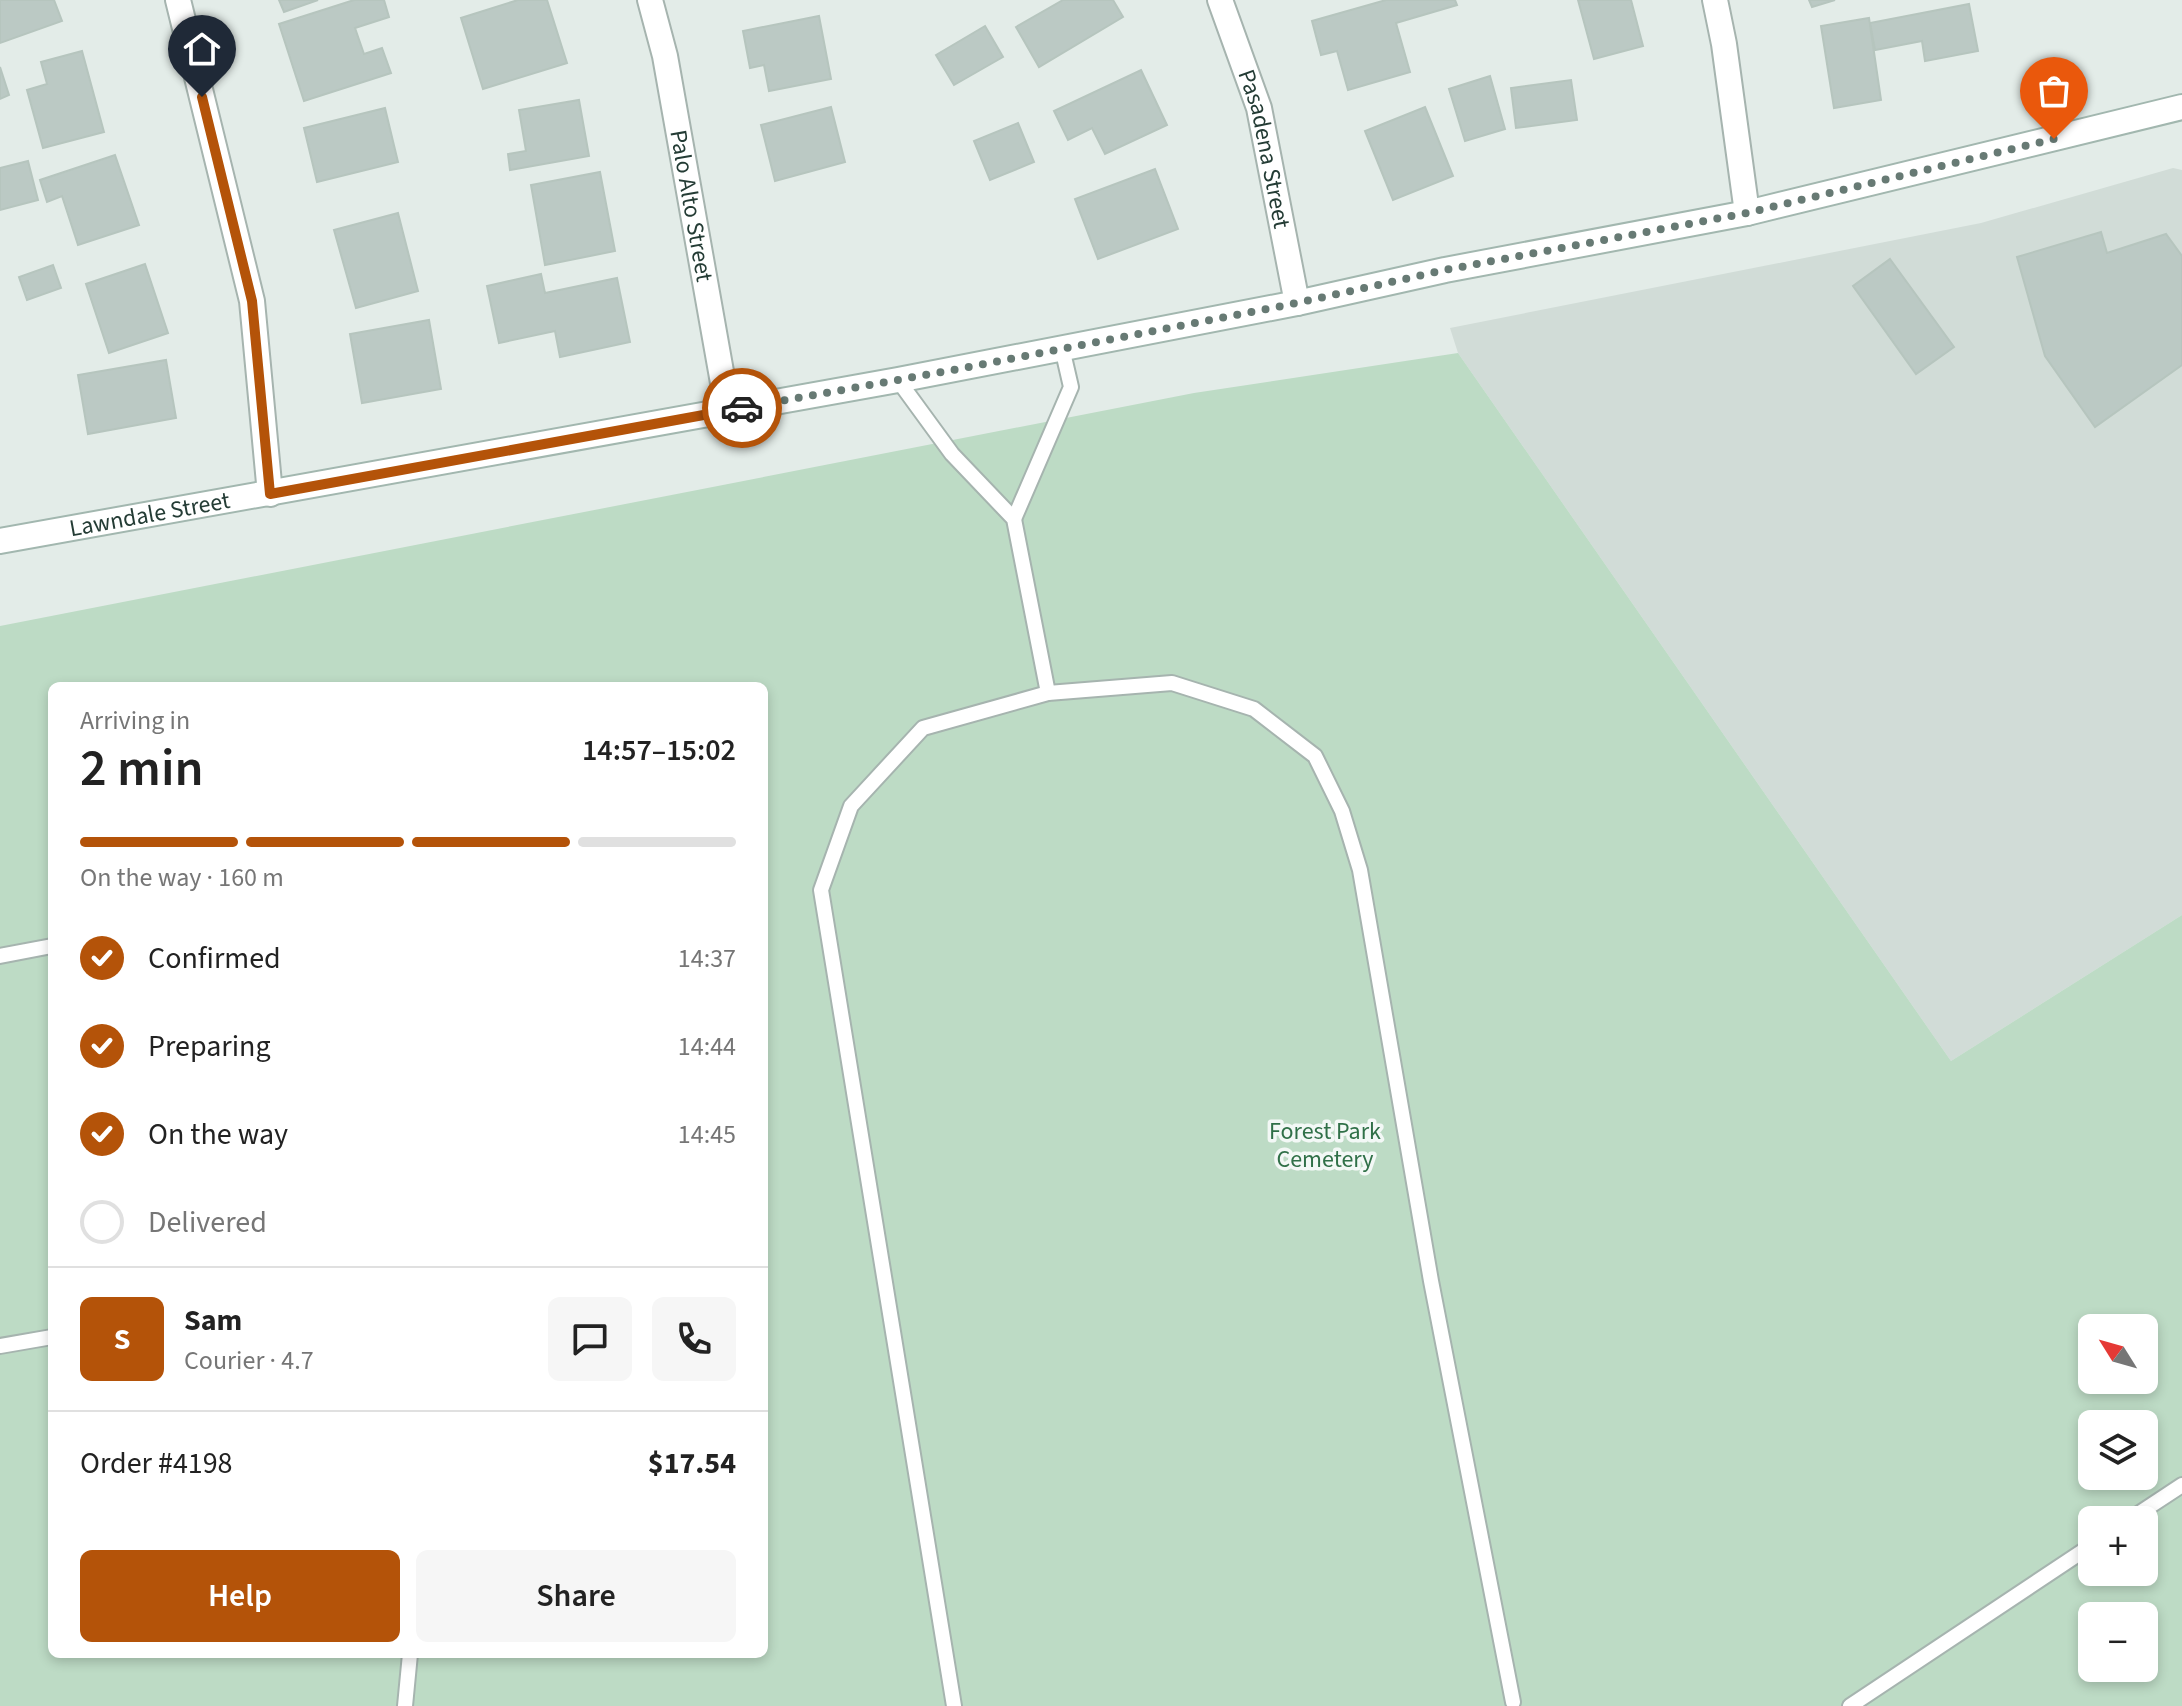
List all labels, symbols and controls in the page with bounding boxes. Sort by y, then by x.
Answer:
pin [168,15,236,97]
icon: home [180,27,224,71]
pin [2020,57,2088,139]
street label: Pasadena Street [1228,65,1299,232]
icon: bag [2032,69,2076,113]
street label: Palo Alto Street [660,127,722,284]
courier [702,368,782,448]
icon: car [720,386,764,430]
street label: Lawndale Street [67,483,233,546]
text: Arriving in [80,702,190,739]
text: 14:57–15:02 [582,729,736,772]
text: 2 min [80,732,204,806]
text: On the way · 160 m [80,859,284,896]
icon: check [80,936,124,980]
text: Confirmed [148,937,281,980]
text: 14:37 [678,940,736,977]
icon: check [80,1024,124,1068]
text: Preparing [148,1025,271,1068]
text: 14:44 [678,1028,736,1065]
icon: check [80,1112,124,1156]
text: On the way [148,1113,288,1156]
park label: Forest Park Cemetery [1269,1114,1381,1177]
text: 14:45 [678,1116,736,1153]
text: Delivered [148,1201,267,1244]
button: chat [548,1297,632,1381]
button: phone [652,1297,736,1381]
text: Sam [184,1299,242,1342]
north arrow [2078,1314,2158,1394]
map controls [2078,1314,2158,1682]
text: S [114,1318,130,1361]
text: Courier · 4.7 [184,1342,314,1379]
button: layers [2078,1410,2158,1490]
text: Order #4198 [80,1442,233,1485]
text: $17.54 [648,1442,736,1485]
button: + [2078,1506,2158,1586]
button: Help [80,1550,400,1642]
button: Share [416,1550,736,1642]
button: − [2078,1602,2158,1682]

